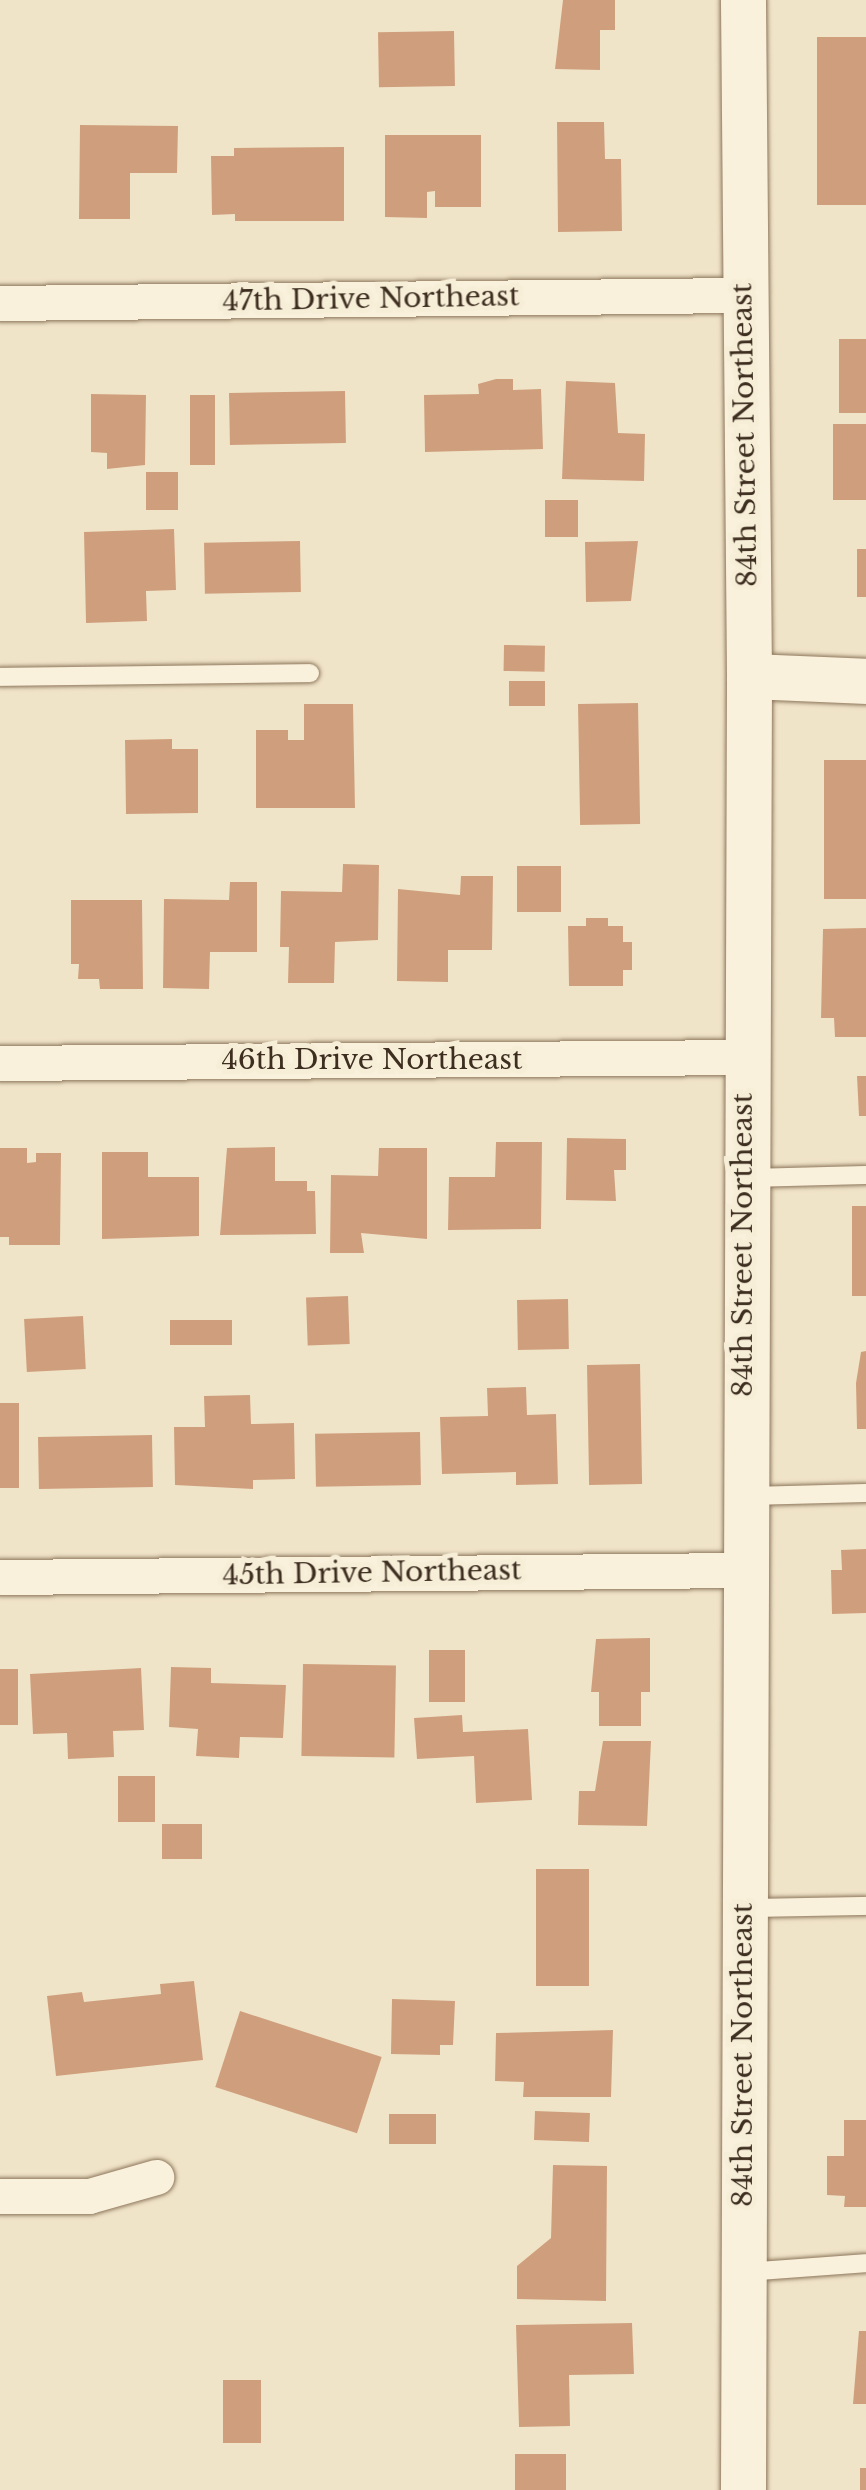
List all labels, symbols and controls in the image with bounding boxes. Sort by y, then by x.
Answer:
street label: 47th Drive Northeast [222,280,520,318]
street label: 84th Street Northeast [726,283,764,587]
street label: 46th Drive Northeast [221,1043,523,1077]
street label: 84th Street Northeast [726,1093,760,1397]
street label: 45th Drive Northeast [222,1554,522,1592]
street label: 84th Street Northeast [726,1903,760,2207]

